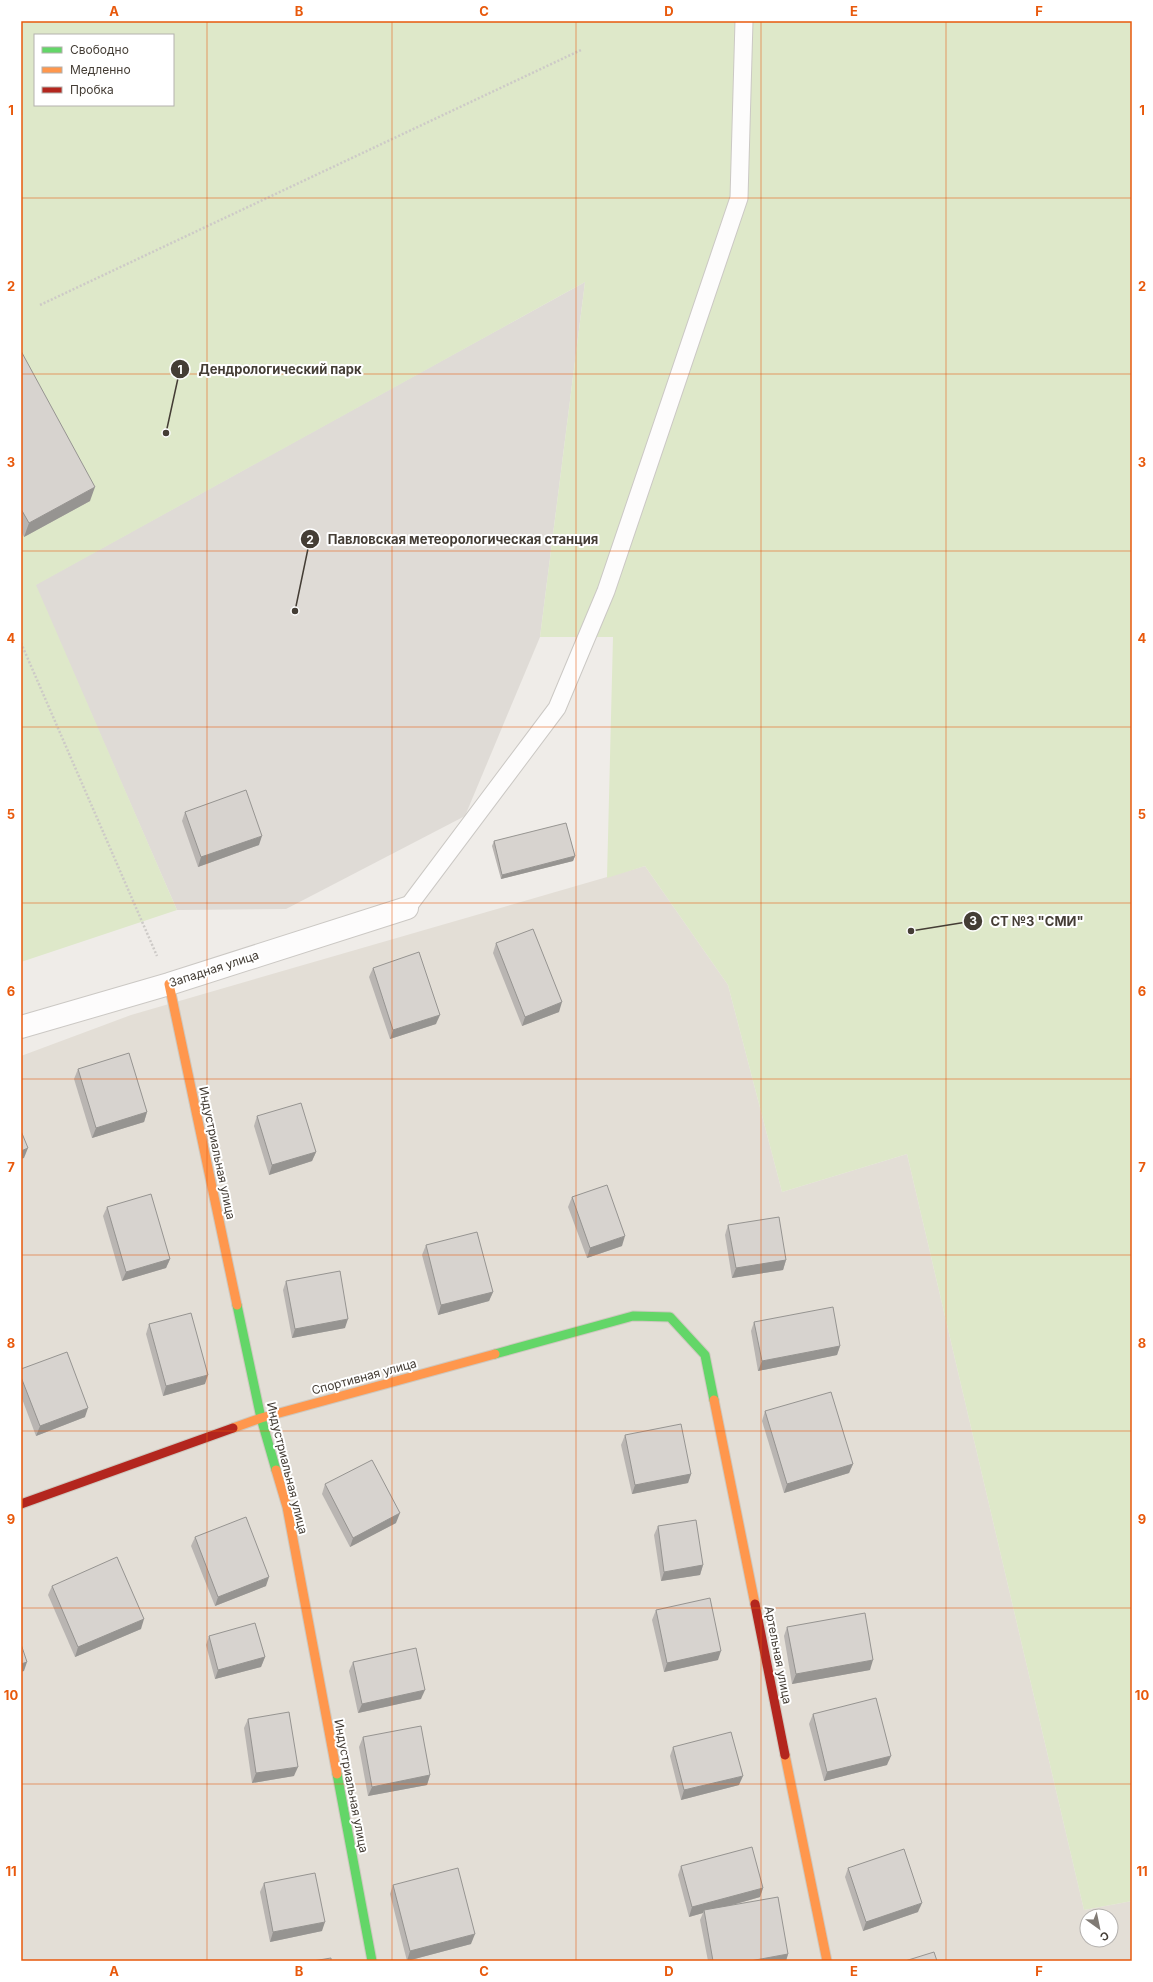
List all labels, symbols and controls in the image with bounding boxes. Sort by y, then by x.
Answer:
text: A [109,3,119,19]
text: B [295,3,304,19]
text: C [479,3,489,19]
text: D [664,3,674,19]
text: E [850,3,858,19]
text: F [1035,3,1043,19]
legend [34,34,174,106]
text: Свободно [70,42,129,57]
text: Медленно [70,62,131,77]
text: Пробка [70,82,114,97]
text: 1 [8,102,14,118]
text: 1 [1139,102,1145,118]
text: 2 [7,278,15,294]
text: 2 [1138,278,1146,294]
callout: Дендрологический парк [170,357,369,382]
text: Дендрологический парк [198,361,362,377]
text: 1 [177,362,183,377]
text: 3 [7,454,15,470]
text: 3 [1138,454,1146,470]
callout: Павловская метеорологическая станция [300,527,606,552]
text: Павловская метеорологическая станция [328,531,598,547]
text: 2 [306,532,314,547]
text: 4 [7,630,16,646]
text: 4 [1138,630,1147,646]
text: 5 [7,806,15,822]
text: 5 [1138,806,1146,822]
callout: СТ №3 "СМИ" [963,909,1092,934]
text: 3 [969,913,977,928]
text: СТ №3 "СМИ" [990,913,1084,929]
street label: Западная улица [167,947,261,990]
text: 6 [7,983,15,999]
text: 6 [1138,983,1146,999]
street label: Индустриальная улица [196,1085,239,1221]
text: 7 [7,1159,15,1175]
text: 7 [1138,1159,1146,1175]
text: 8 [7,1335,15,1351]
text: 8 [1138,1335,1146,1351]
street label: Спортивная улица [310,1355,418,1398]
street label: Индустриальная улица [264,1400,311,1535]
text: 9 [7,1511,15,1527]
text: 9 [1138,1511,1146,1527]
street label: Артельная улица [762,1605,795,1705]
text: 10 [4,1687,18,1703]
text: 10 [1135,1687,1149,1703]
street label: Индустриальная улица [331,1718,372,1854]
text: 11 [5,1863,17,1879]
text: 11 [1136,1863,1148,1879]
north arrow [1079,1908,1119,1948]
text: С [1097,1928,1112,1944]
text: A [109,1963,119,1979]
text: B [295,1963,304,1979]
text: C [479,1963,489,1979]
text: D [664,1963,674,1979]
text: E [850,1963,858,1979]
text: F [1035,1963,1043,1979]

